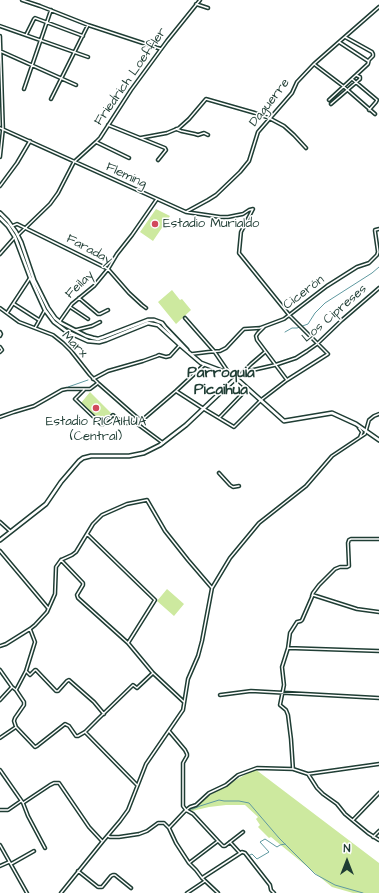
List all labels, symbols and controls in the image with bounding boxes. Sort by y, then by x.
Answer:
street label: Friedrich Loeffler [91,25,171,129]
street label: Daguerre [246,76,294,130]
street label: Fleming [103,160,149,192]
place label: Estadio Murialdo [163,216,259,232]
marker: Estadio Murialdo [150,219,160,229]
street label: Faraday [63,231,115,269]
street label: Feilay [62,268,98,302]
street label: Cicerón [280,273,328,313]
street label: Los Cipreses [299,282,371,346]
street label: Marx [58,329,90,361]
district label: Parroquia Picaihua [187,365,255,400]
marker: Estadio PICAIHUA (Central) [91,403,101,413]
place label: Estadio PICAIHUA (Central) [46,414,146,445]
north arrow [327,841,367,881]
text: N [344,841,350,856]

